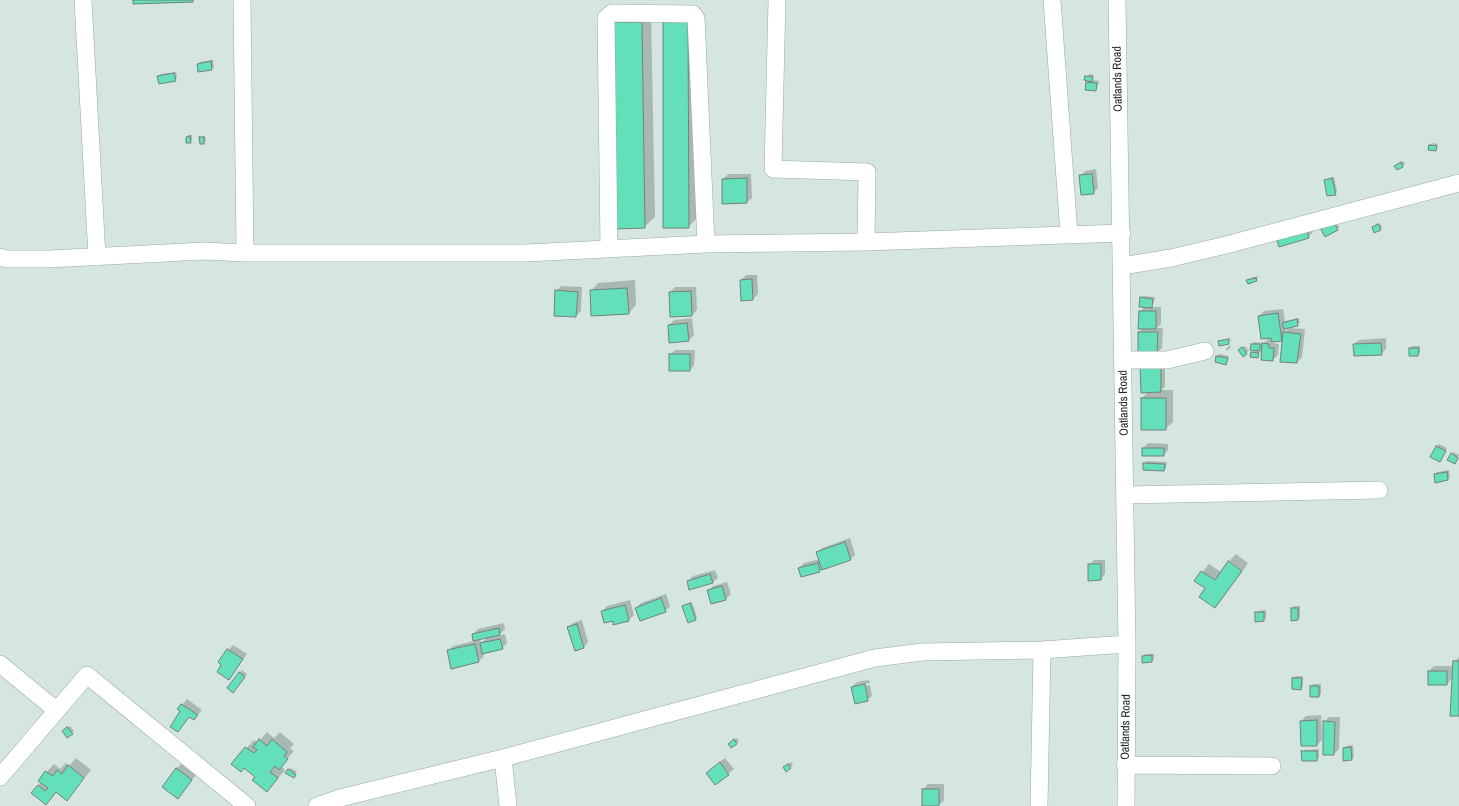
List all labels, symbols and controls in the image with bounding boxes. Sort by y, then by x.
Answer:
street label: Oatlands Road [1110,46,1126,112]
street label: Oatlands Road [1116,370,1132,436]
street label: Oatlands Road [1118,694,1134,760]

